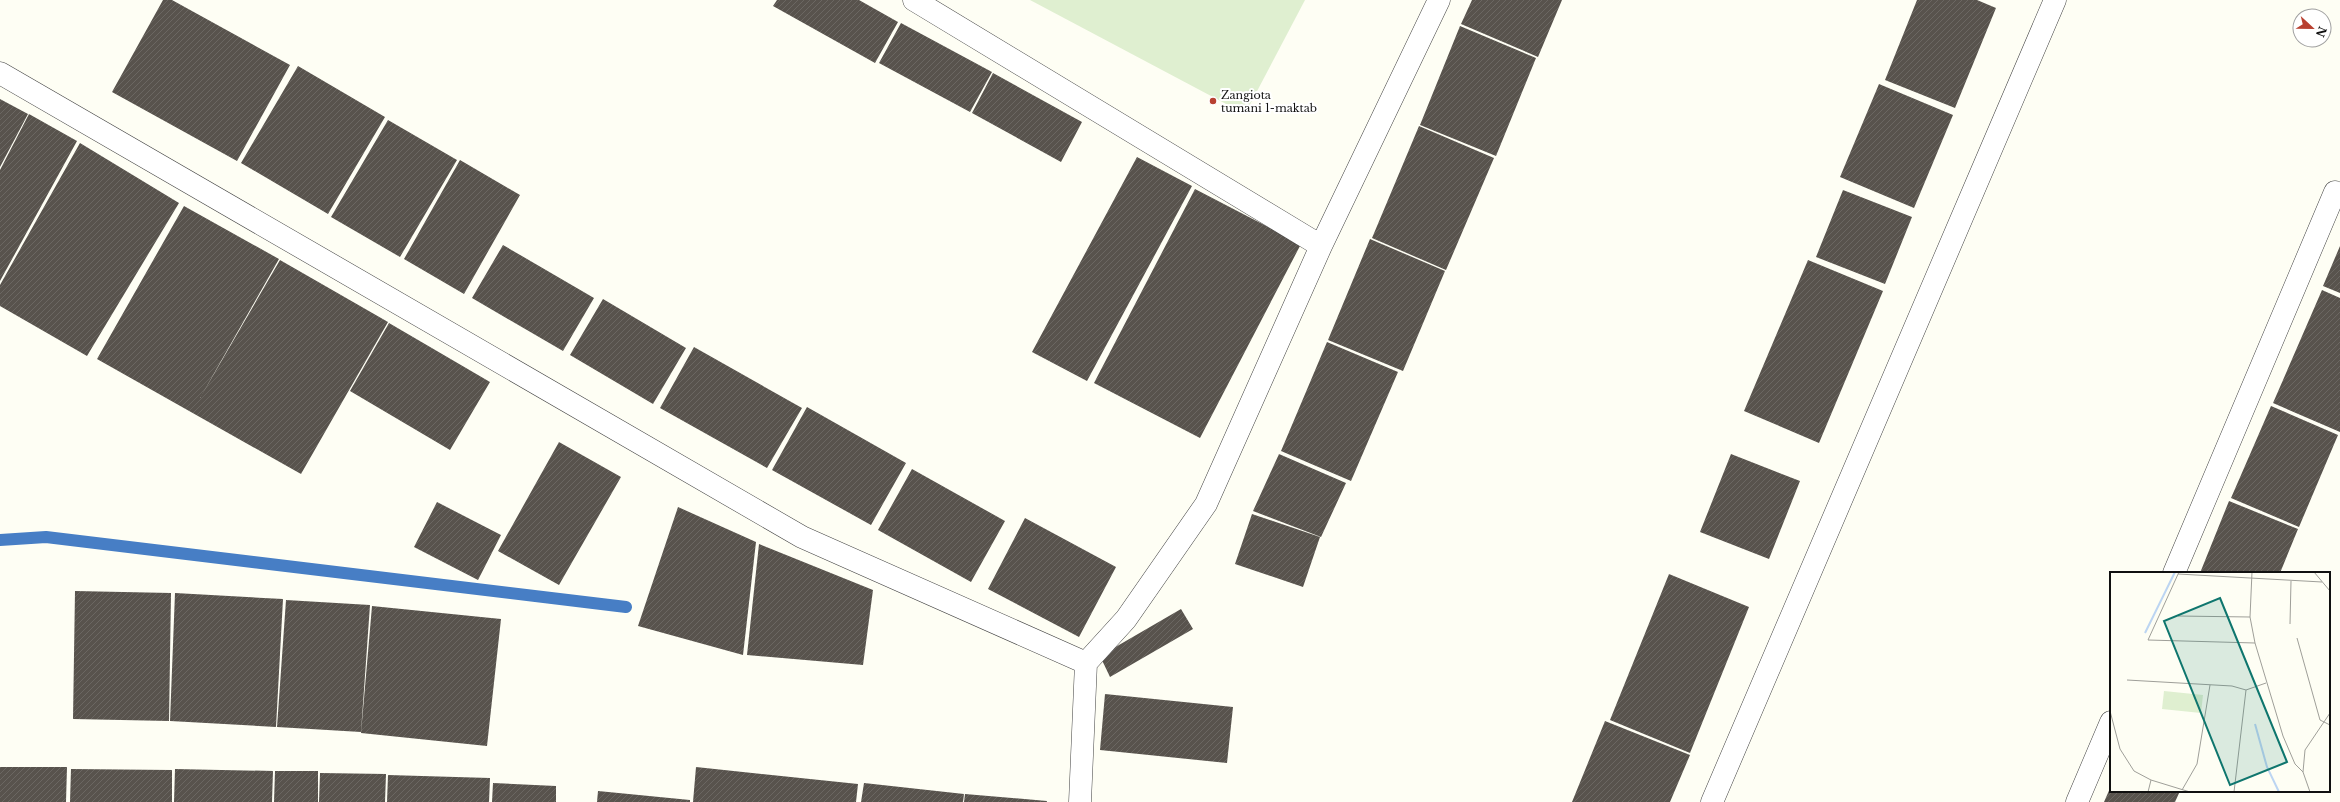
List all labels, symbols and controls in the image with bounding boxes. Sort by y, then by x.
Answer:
north arrow [2292,8,2332,48]
text: N [2313,24,2330,40]
place label: Zangiota tumani 1-maktab [1221,88,1317,115]
marker: Zangiota tumani 1-maktab [1208,96,1218,106]
inset map [2110,572,2330,792]

